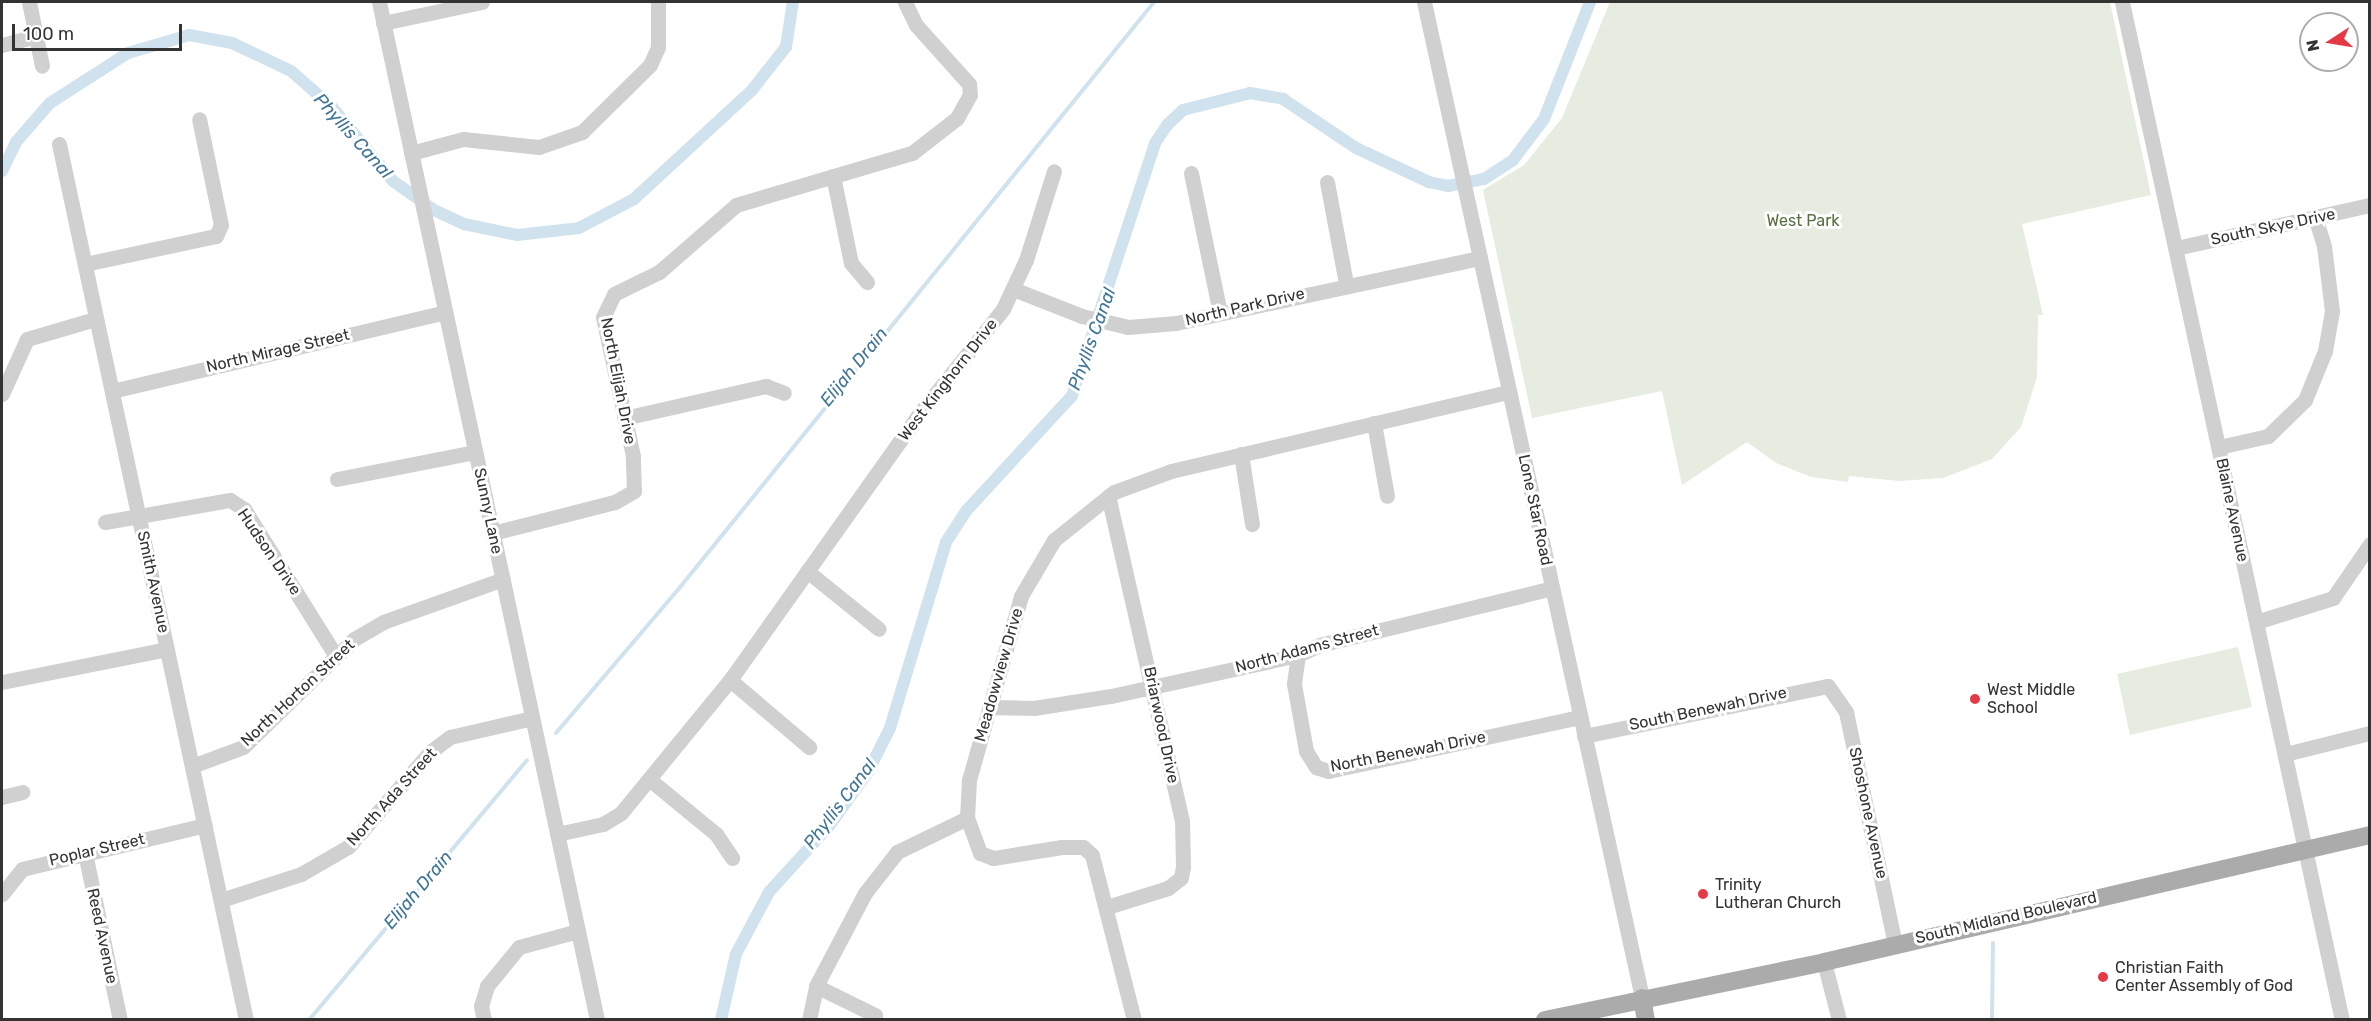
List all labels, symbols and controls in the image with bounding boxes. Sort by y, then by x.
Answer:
scale bar [15,12,184,50]
north arrow [2299,12,2359,72]
text: 100 m [23,23,74,45]
text: N [2302,38,2323,53]
water label: Phyllis Canal [309,89,397,183]
street label: South Skye Drive [2209,204,2337,250]
park label: West Park [1766,211,1840,231]
street label: North Park Drive [1183,284,1307,330]
water label: Phyllis Canal [1063,285,1121,393]
street label: West Kinghorn Drive [894,315,1002,445]
street label: North Elijah Drive [596,316,640,446]
water label: Elijah Drain [816,323,892,411]
street label: North Mirage Street [205,325,351,377]
street label: Lone Star Road [1514,452,1556,568]
street label: Blaine Avenue [2212,456,2252,564]
street label: Sunny Lane [469,466,507,556]
street label: Hudson Drive [233,505,305,599]
street label: Smith Avenue [133,529,173,635]
street label: Meadowview Drive [971,606,1027,744]
street label: North Adams Street [1233,621,1381,677]
street label: North Horton Street [237,635,359,751]
street label: Briarwood Drive [1139,665,1183,785]
place label: West Middle School [1987,680,2075,718]
street label: South Benewah Drive [1628,683,1788,735]
marker: West Middle School [1968,692,1982,706]
street label: North Benewah Drive [1329,728,1487,776]
street label: North Ada Street [343,744,441,850]
street label: Shoshone Avenue [1845,745,1891,881]
water label: Phyllis Canal [799,755,881,853]
street label: Poplar Street [47,830,147,870]
water label: Elijah Drain [379,847,457,933]
place label: Trinity Lutheran Church [1715,875,1841,913]
street label: Reed Avenue [82,886,122,986]
marker: Trinity Lutheran Church [1696,887,1710,901]
street label: South Midland Boulevard [1913,888,2099,948]
place label: Christian Faith Center Assembly of God [2115,958,2295,996]
marker: Christian Faith Center Assembly of God [2096,970,2110,984]

